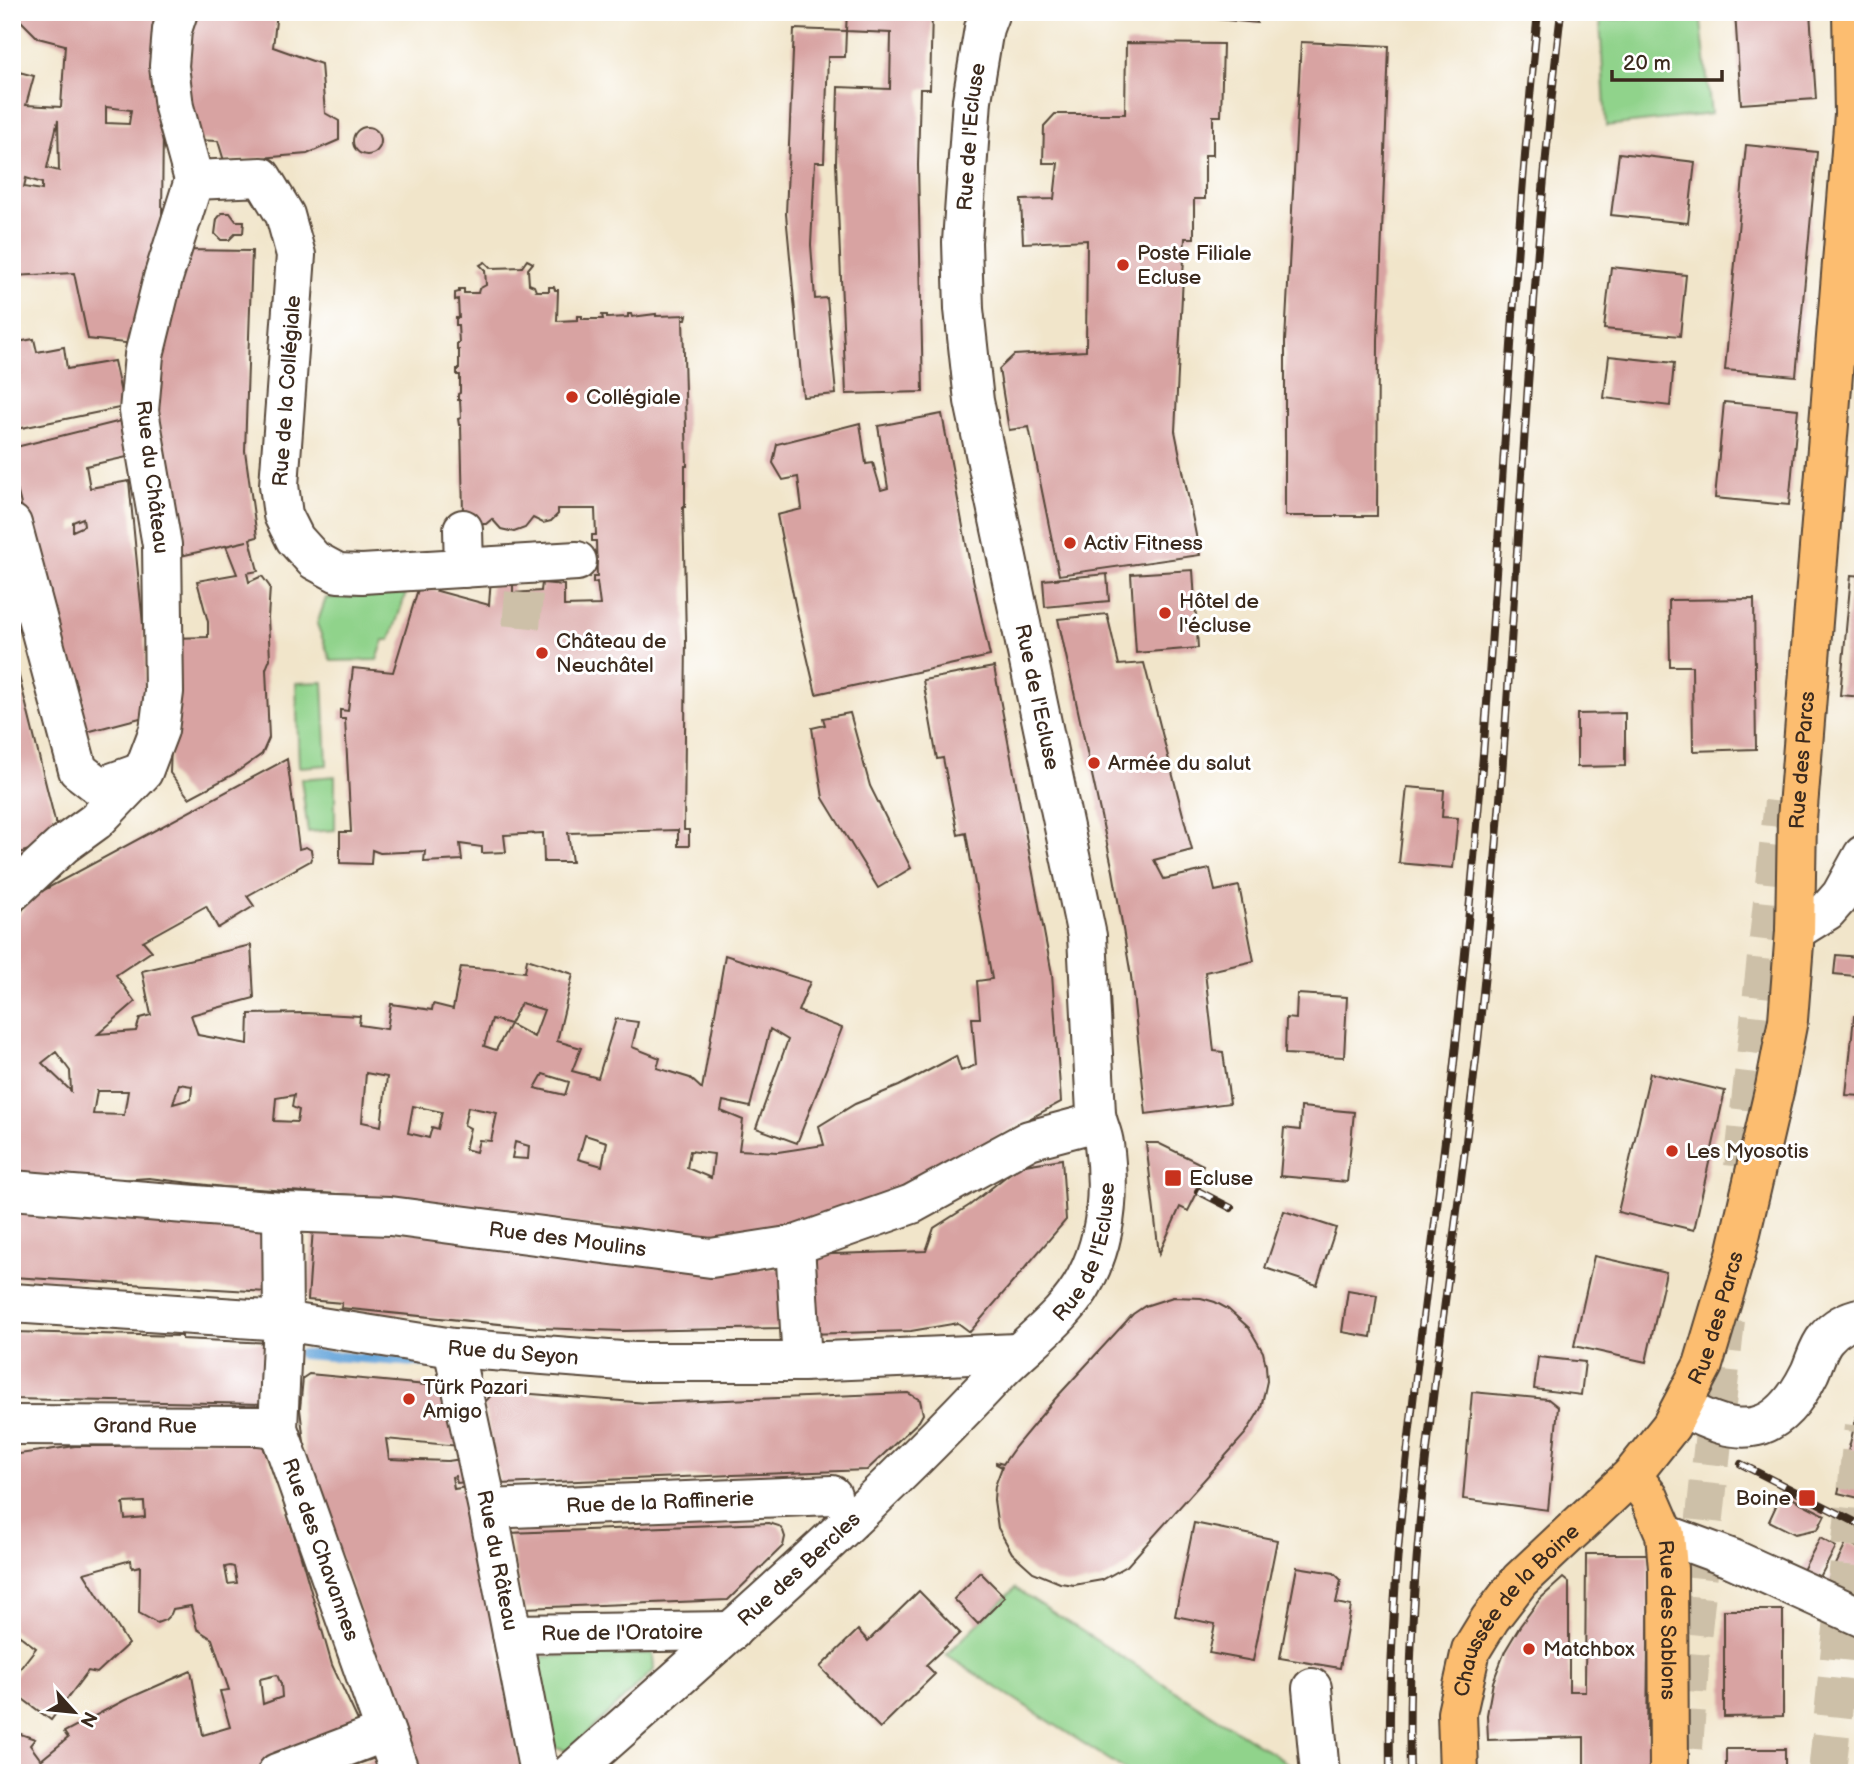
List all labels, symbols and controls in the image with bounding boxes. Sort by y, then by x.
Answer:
scale bar [1612,38,1723,82]
text: 20 m [1623,51,1671,76]
street label: Rue de l'Ecluse [952,61,990,212]
place label: Poste Filiale Ecluse [1137,241,1252,290]
marker: Poste Filiale Ecluse [1115,257,1131,273]
street label: Rue de la Collégiale [268,295,306,487]
place label: Collégiale [586,385,681,410]
marker: Collégiale [564,389,580,405]
street label: Rue du Château [130,399,174,555]
place label: Activ Fitness [1084,531,1203,556]
marker: Activ Fitness [1062,535,1078,551]
place label: Hôtel de l'écluse [1179,589,1259,638]
marker: Hôtel de l'écluse [1157,605,1173,621]
street label: Rue de l'Ecluse [1009,622,1065,772]
place label: Château de Neuchâtel [556,629,666,678]
marker: Château de Neuchâtel [534,645,550,661]
street label: Rue des Parcs [1784,690,1820,829]
place label: Armée du salut [1108,751,1252,776]
marker: Armée du salut [1086,755,1102,771]
place label: Les Myosotis [1686,1139,1809,1164]
marker: Les Myosotis [1664,1143,1680,1159]
place label: Ecluse [1189,1166,1253,1191]
marker: Ecluse [1163,1168,1183,1188]
street label: Rue de l'Ecluse [1047,1182,1119,1326]
street label: Rue des Moulins [487,1217,648,1262]
street label: Rue des Parcs [1682,1248,1749,1389]
street label: Rue du Seyon [447,1335,580,1370]
place label: Türk Pazari Amigo [423,1375,528,1424]
marker: Türk Pazari Amigo [401,1391,417,1407]
street label: Grand Rue [93,1413,197,1438]
street label: Rue des Chavannes [277,1455,365,1644]
street label: Rue de la Raffinerie [565,1486,754,1518]
place label: Boine [1735,1486,1791,1511]
street label: Rue du Râteau [472,1488,524,1633]
marker: Boine [1797,1488,1817,1508]
street label: Rue des Bercles [732,1506,865,1632]
street label: Chaussée de la Boine [1449,1518,1584,1699]
street label: Rue des Sablons [1653,1539,1681,1700]
street label: Rue de l'Oratoire [541,1619,703,1646]
place label: Matchbox [1543,1637,1635,1662]
marker: Matchbox [1521,1641,1537,1657]
north arrow [38,1676,108,1746]
text: N [74,1707,101,1731]

